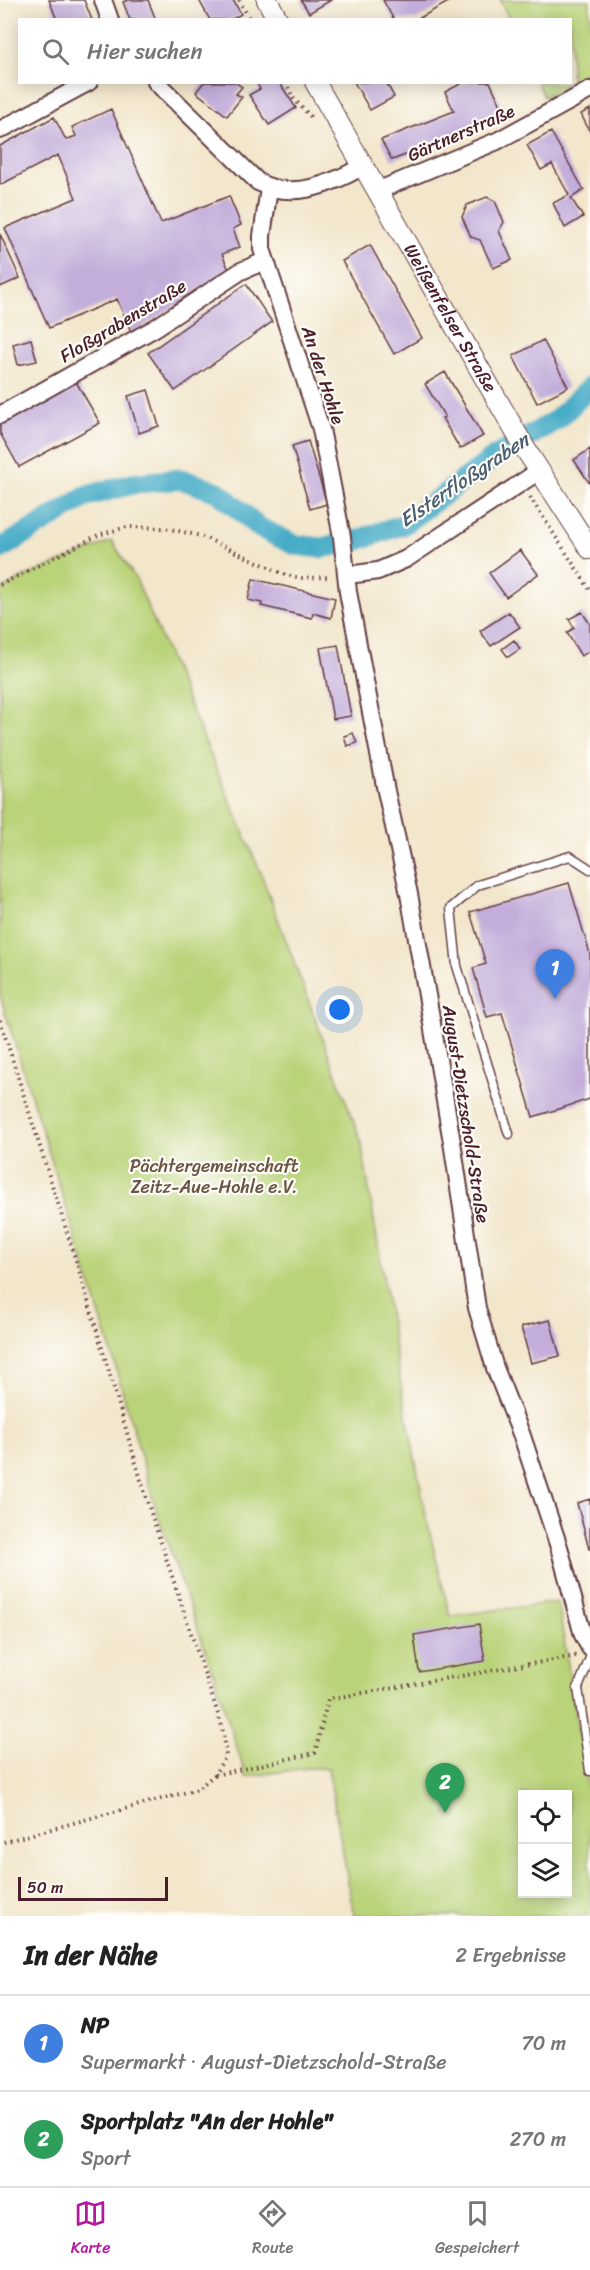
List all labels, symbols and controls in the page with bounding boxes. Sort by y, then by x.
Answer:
search box [18,18,572,84]
text: Hier suchen [87,32,202,71]
icon: search [39,35,72,68]
street label: Gärtnerstraße [402,95,520,171]
street label: Weißenfelser Straße [395,237,506,399]
street label: Floßgrabenstraße [53,270,193,372]
street label: An der Hohle [292,321,354,429]
water label: Elsterfloßgraben [392,422,538,537]
pin: 1 [536,950,574,999]
your location [325,995,354,1024]
street label: August-Dietzschold-Straße [433,1002,499,1225]
park label: Pächtergemeinschaft Zeitz-Aue-Hohle e.V. [130,1150,299,1203]
pin: 2 [426,1764,464,1813]
map controls [518,1790,572,1898]
button: locate [518,1790,572,1844]
button: layers [518,1844,572,1898]
text: 50 m [27,1873,63,1902]
scale bar [18,1874,168,1902]
text: In der Nähe [24,1932,158,1978]
text: 2 Ergebnisse [456,1938,566,1973]
text: NP [81,2006,109,2045]
text: 1 [39,2026,48,2061]
text: 70 m [521,2026,566,2061]
text: Supermarkt · August-Dietzschold-Straße [81,2045,447,2080]
text: Sportplatz "An der Hohle" [81,2102,332,2141]
text: 2 [38,2122,49,2157]
text: 270 m [510,2122,566,2157]
text: Sport [81,2141,131,2176]
tab: Karte [71,2197,110,2262]
tab: Route [252,2197,293,2262]
tab: Gespeichert [435,2197,519,2262]

